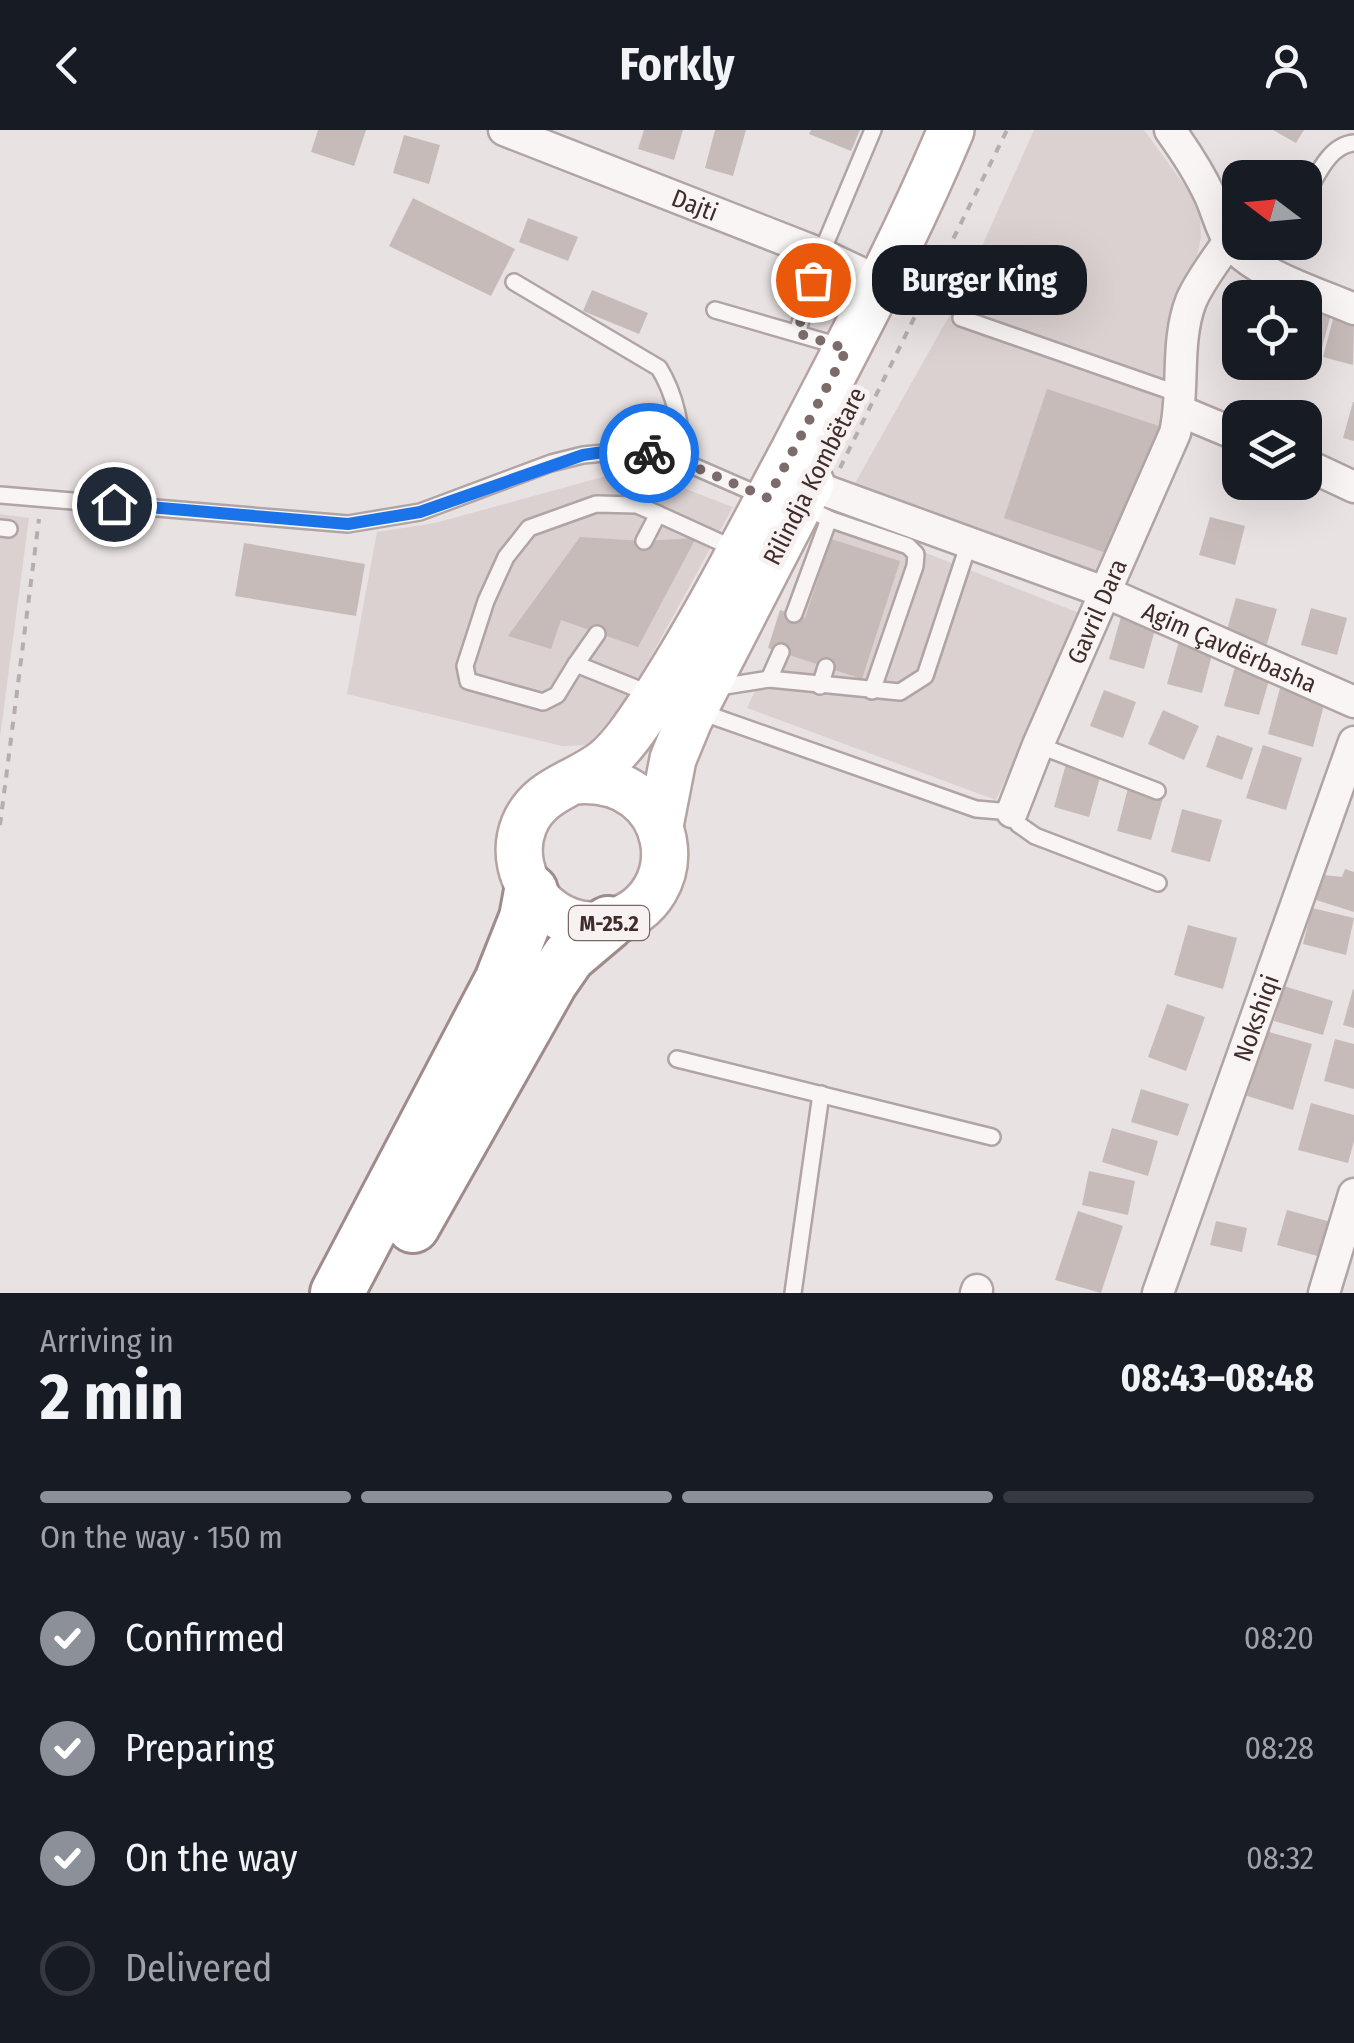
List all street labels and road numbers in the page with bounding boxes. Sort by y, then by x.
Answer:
street label: Dajti [667,183,722,228]
street label: Rilindja Kombëtare [757,383,873,570]
street label: Gavril Dara [1061,554,1134,669]
street label: Agim Çavdërbasha [1137,596,1321,700]
road number: M-25.2 [569,906,649,940]
street label: Nokshiqi [1228,971,1286,1066]

